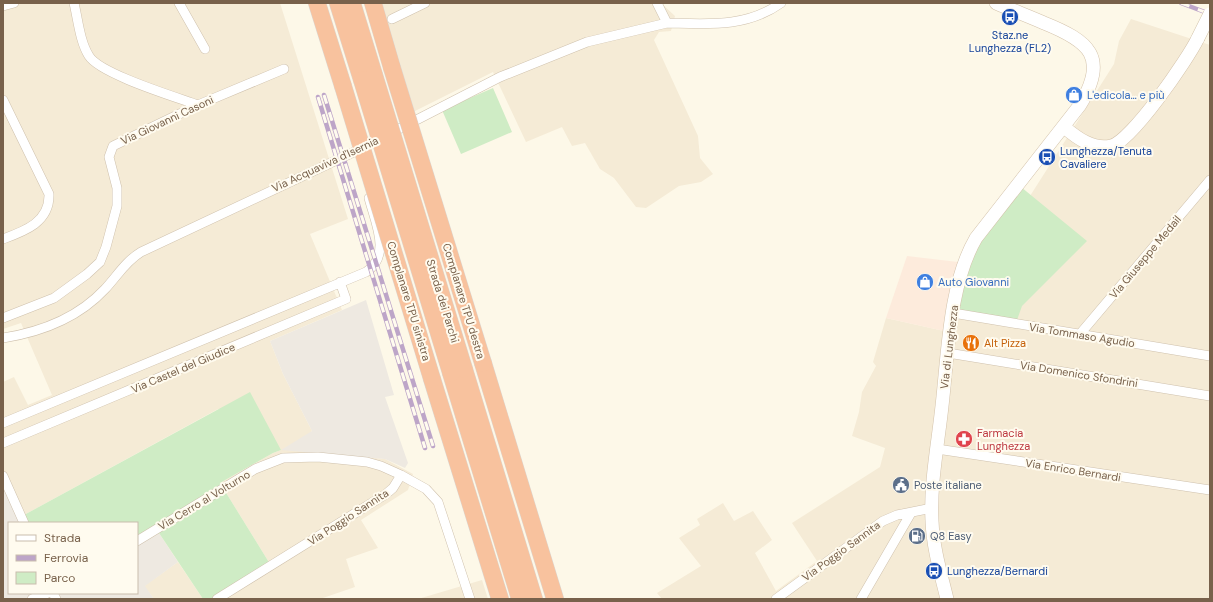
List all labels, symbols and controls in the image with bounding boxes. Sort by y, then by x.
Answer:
bus stop icon: Staz.ne Lunghezza (FL2) [1000,7,1020,27]
place label: Staz.ne Lunghezza (FL2) [969,28,1051,55]
shop icon: L'edicola… e più [1064,85,1084,105]
place label: L'edicola… e più [1087,88,1165,102]
street label: Via Giovanni Casoni [118,92,216,148]
street label: Via Acquaviva d'Isernia [269,133,381,195]
place label: Lunghezza/Tenuta Cavaliere [1060,144,1152,171]
bus stop icon: Lunghezza/Tenuta Cavaliere [1037,147,1057,167]
street label: Via Giuseppe Medail [1106,213,1184,301]
street label: Complanare TPU sinistra [384,240,434,362]
street label: Complanare TPU destra [440,241,488,361]
street label: Strada dei Parchi [424,258,462,344]
shop icon: Auto Giovanni [915,272,935,292]
place label: Auto Giovanni [938,275,1009,289]
street label: Via di Lunghezza [937,304,961,390]
street label: Via Tommaso Agudio [1028,320,1136,350]
restaurant icon: Alt Pizza [961,333,981,353]
place label: Alt Pizza [984,336,1026,350]
street label: Via Castel del Giudice [129,340,237,396]
street label: Via Domenico Sfondrini [1019,358,1139,390]
place label: Farmacia Lunghezza [977,426,1030,453]
pharmacy icon: Farmacia Lunghezza [954,429,974,449]
street label: Via Enrico Bernardi [1024,456,1122,484]
street label: Via Cerro al Volturno [155,467,253,533]
public building icon: Poste italiane [891,475,911,495]
place label: Poste italiane [914,478,982,492]
street label: Via Poggio Sannita [305,486,391,548]
street label: Via Poggio Sannita [799,518,883,584]
legend [8,522,138,594]
fuel station icon: Q8 Easy [907,526,927,546]
place label: Q8 Easy [930,529,972,543]
text: Strada [44,530,81,546]
text: Ferrovia [44,550,88,566]
bus stop icon: Lunghezza/Bernardi [924,561,944,581]
place label: Lunghezza/Bernardi [947,564,1048,578]
text: Parco [44,570,75,586]

